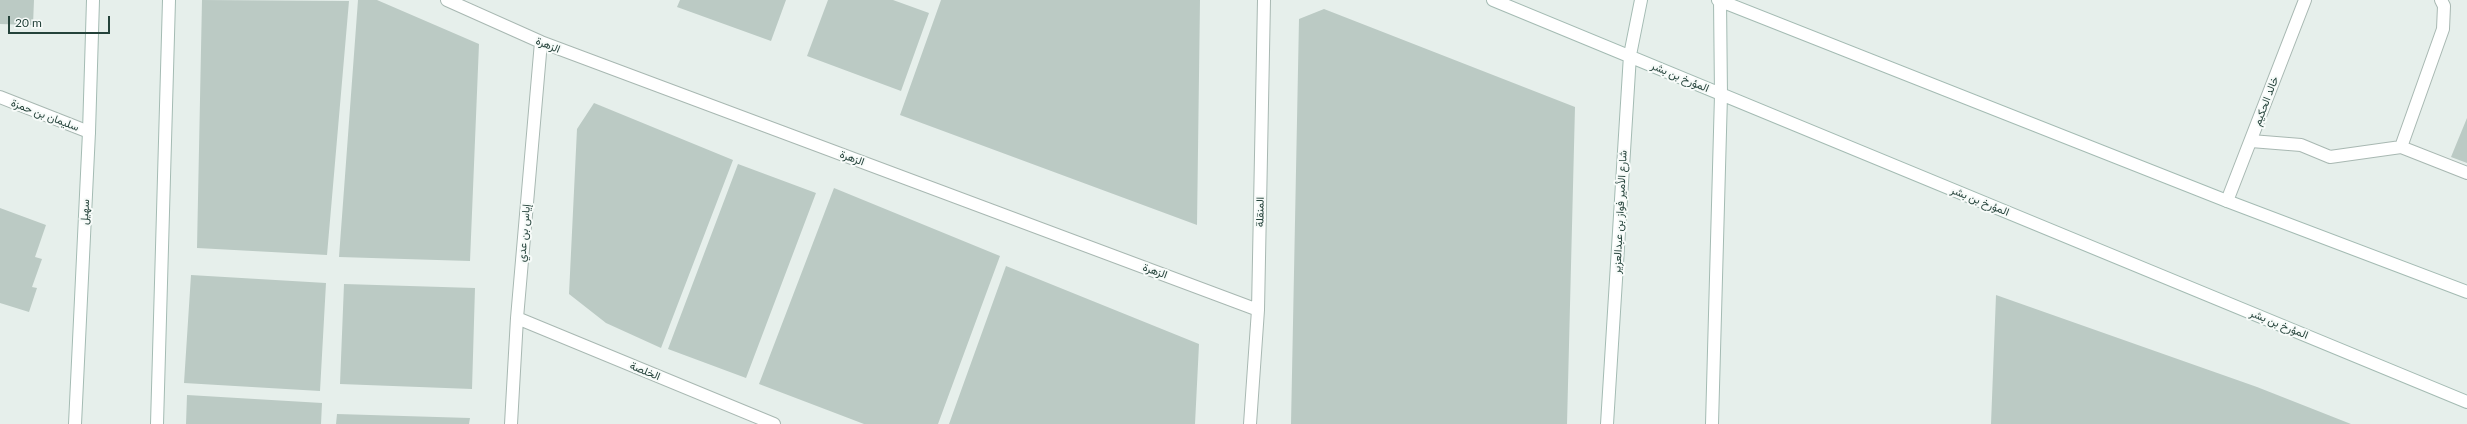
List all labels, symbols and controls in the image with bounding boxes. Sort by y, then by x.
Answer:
scale bar [10,8,112,34]
text: 20 m [15,15,42,30]
street label: الزهرة [534,34,562,56]
street label: المؤرخ بن بشر [1649,59,1711,95]
street label: خالد الحكيم [2251,74,2281,128]
street label: سليمان بن حمزة [9,96,81,134]
street label: الزهرة [838,147,866,169]
street label: شارع الأمير فواز بن عبدالعزير [1610,150,1630,274]
street label: المؤرخ بن بشر [1949,183,2011,219]
street label: المنقلة [1253,197,1267,227]
street label: سهيل [78,199,92,225]
street label: إياس بن عدي [515,204,533,262]
street label: الزهرة [1141,260,1169,282]
street label: المؤرخ بن بشر [2248,306,2310,342]
street label: الخلصة [628,359,662,383]

